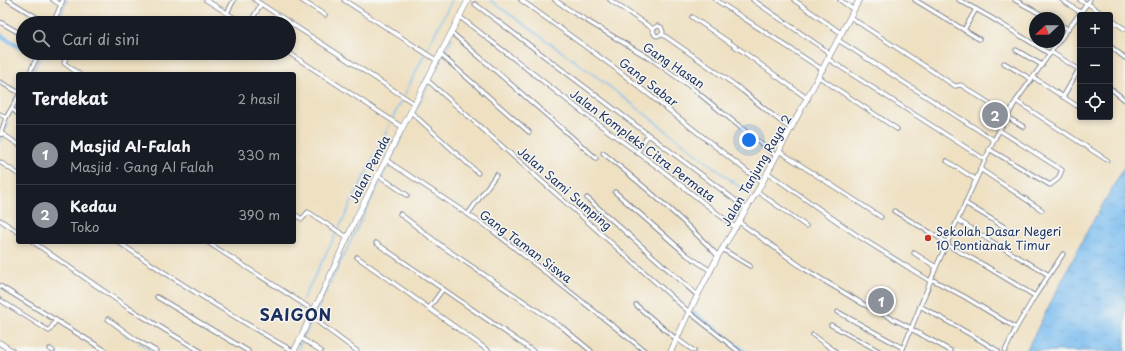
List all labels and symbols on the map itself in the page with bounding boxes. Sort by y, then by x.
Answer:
north arrow [1029,12,1065,48]
street label: Gang Hasan [639,38,709,92]
street label: Gang Sabar [616,53,683,111]
street label: Jalan Kompleks Citra Permata [567,84,720,206]
pin: 2 [982,100,1008,130]
street label: Jalan Tanjung Raya 2 [717,111,795,229]
your location [739,130,759,150]
street label: Jalan Pemda [344,131,394,206]
street label: Jalan Sami Sumping [514,142,616,234]
street label: Gang Taman Siswa [476,205,576,287]
place label: Sekolah Dasar Negeri 10 Pontianak Timur [936,222,1061,254]
marker: Sekolah Dasar Negeri 10 Pontianak Timur [923,233,933,243]
pin: 1 [868,286,894,316]
district label: SAIGON [260,302,332,326]

